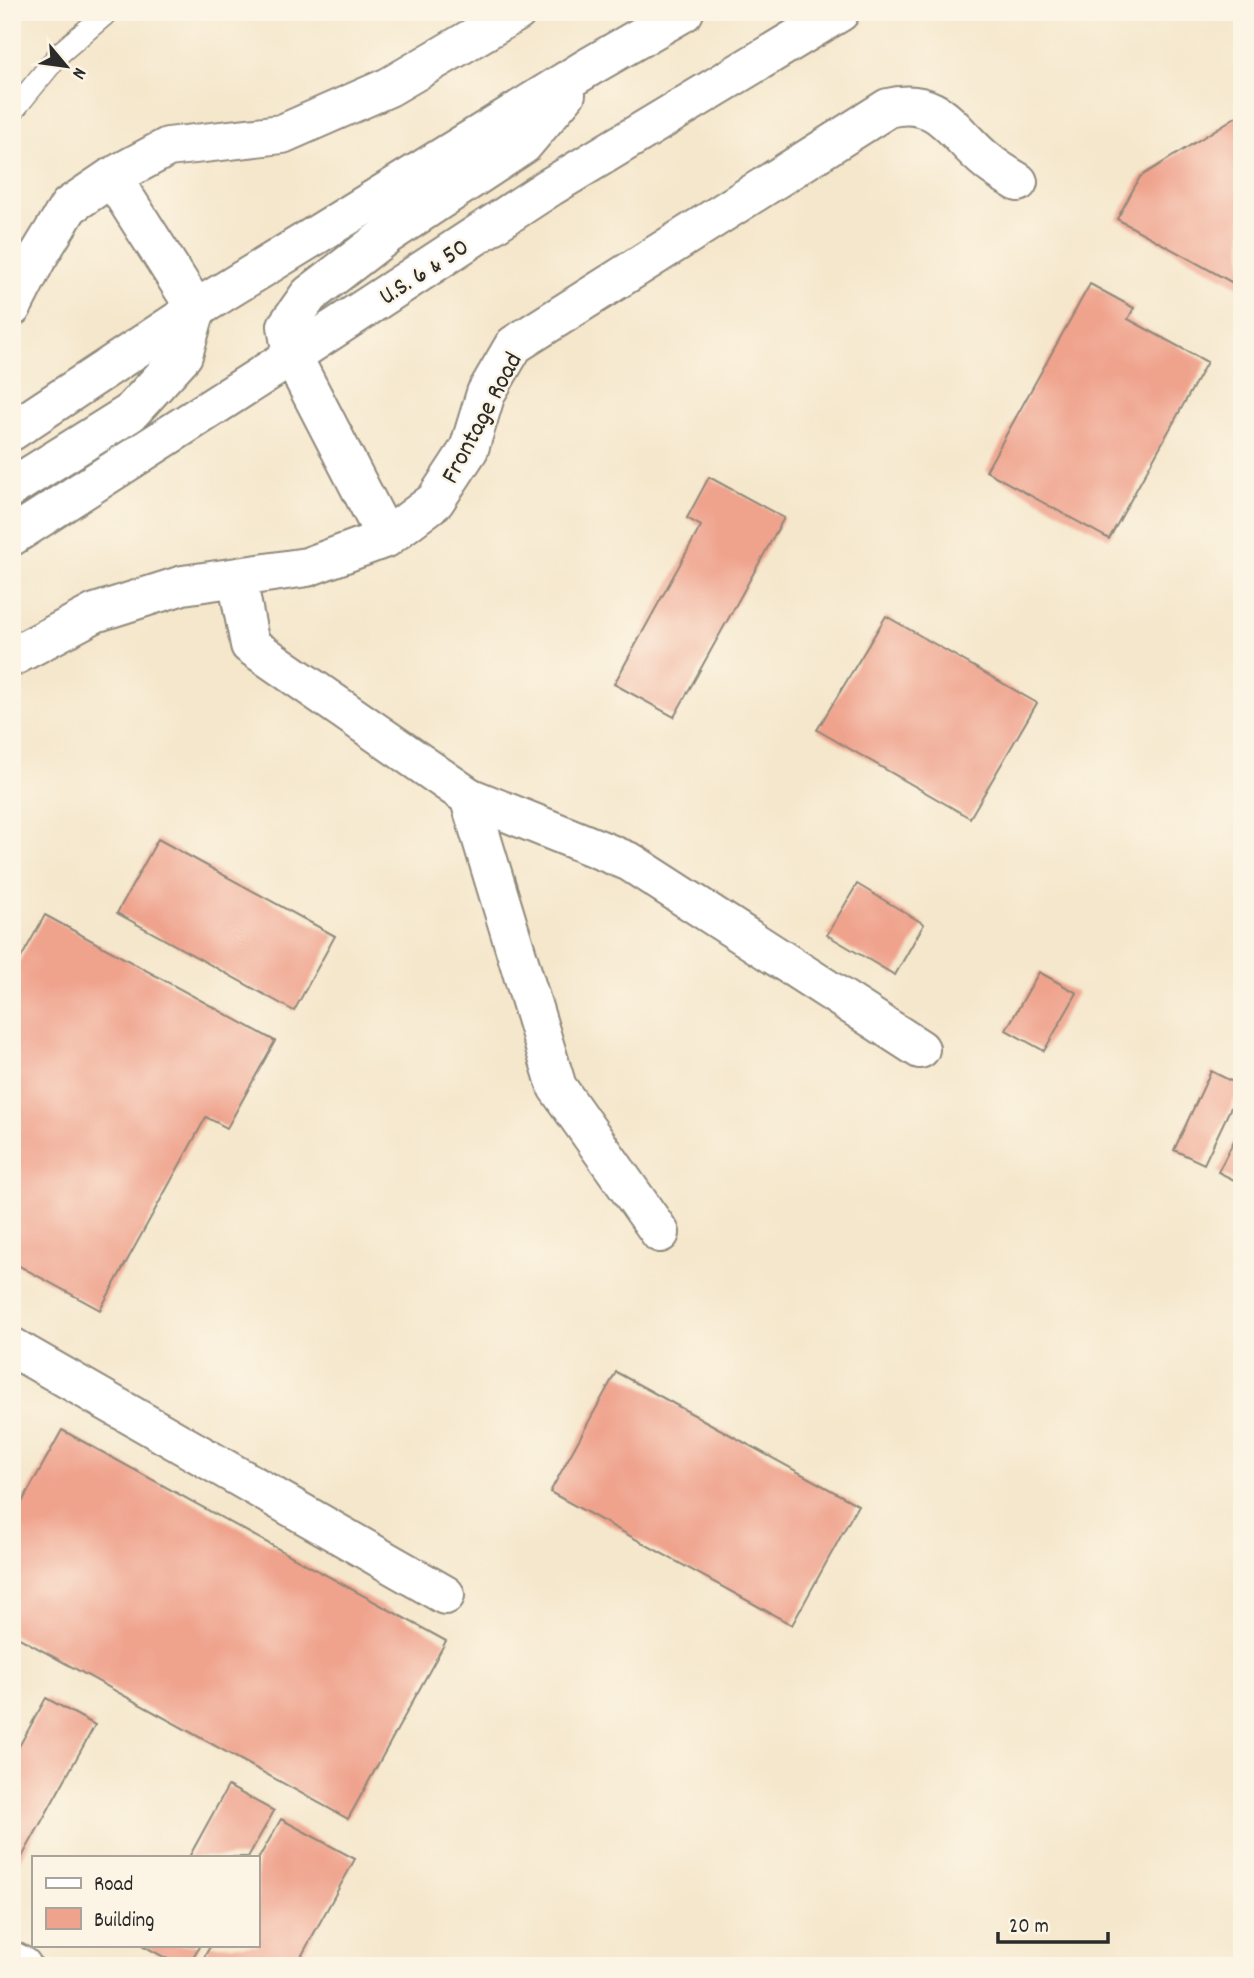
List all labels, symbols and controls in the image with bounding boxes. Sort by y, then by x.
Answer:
north arrow [32,32,102,102]
text: N [64,62,92,83]
street label: U.S. 6 & 50 [373,230,477,316]
street label: Frontage Road [433,346,533,491]
legend [32,1856,259,1946]
text: Road [94,1871,133,1901]
scale bar [998,1901,1109,1945]
text: Building [94,1907,154,1937]
text: 20 m [1009,1913,1049,1943]

